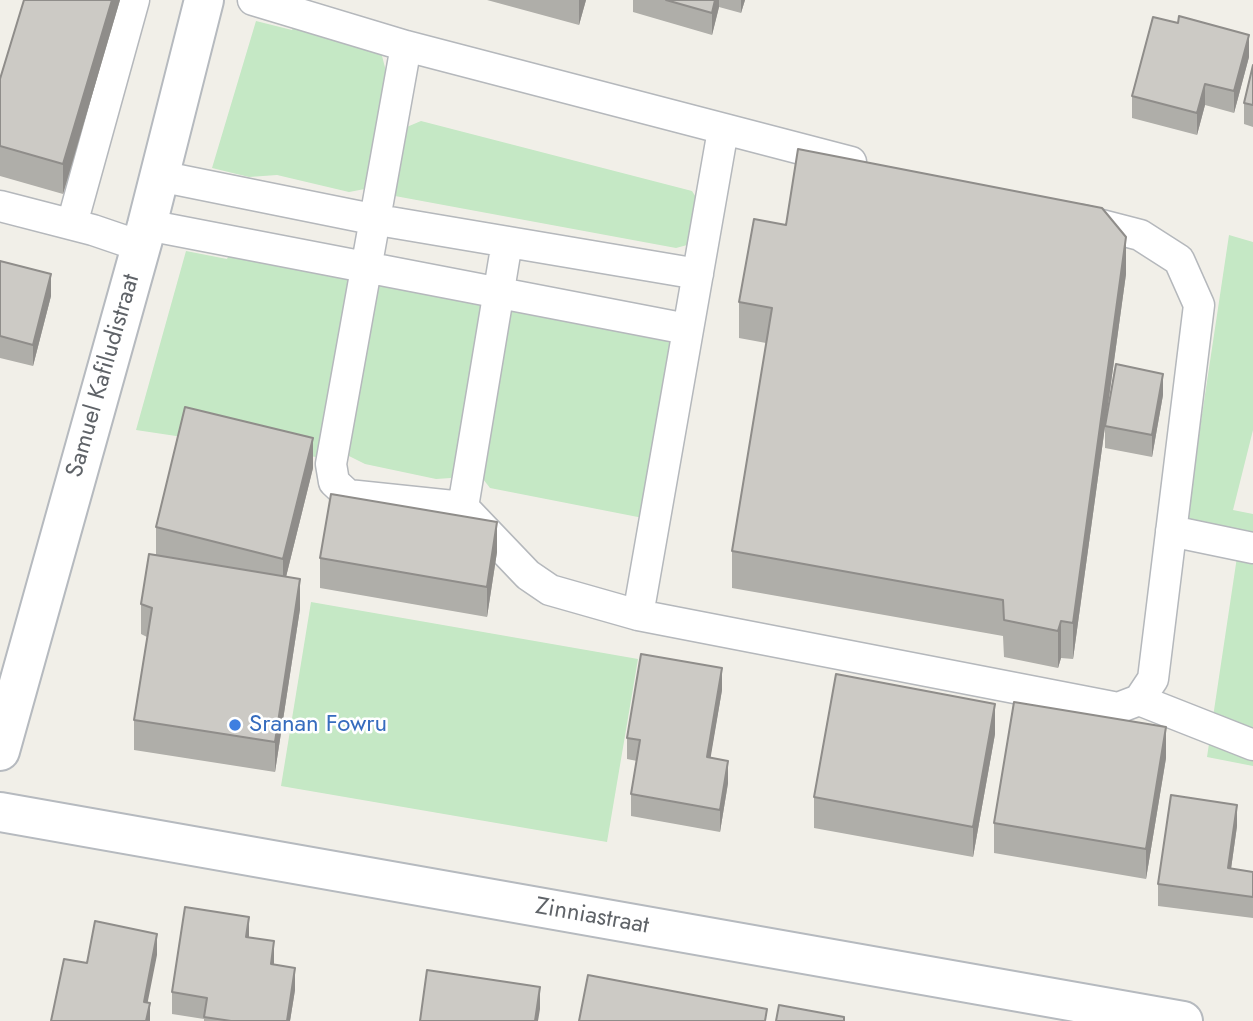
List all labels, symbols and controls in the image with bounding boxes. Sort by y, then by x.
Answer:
street label: Samuel Kafiludistraat [61,271,147,481]
place label: Sranan Fowru [249,711,387,739]
marker: Sranan Fowru [227,717,243,733]
street label: Zinniastraat [533,893,651,941]

